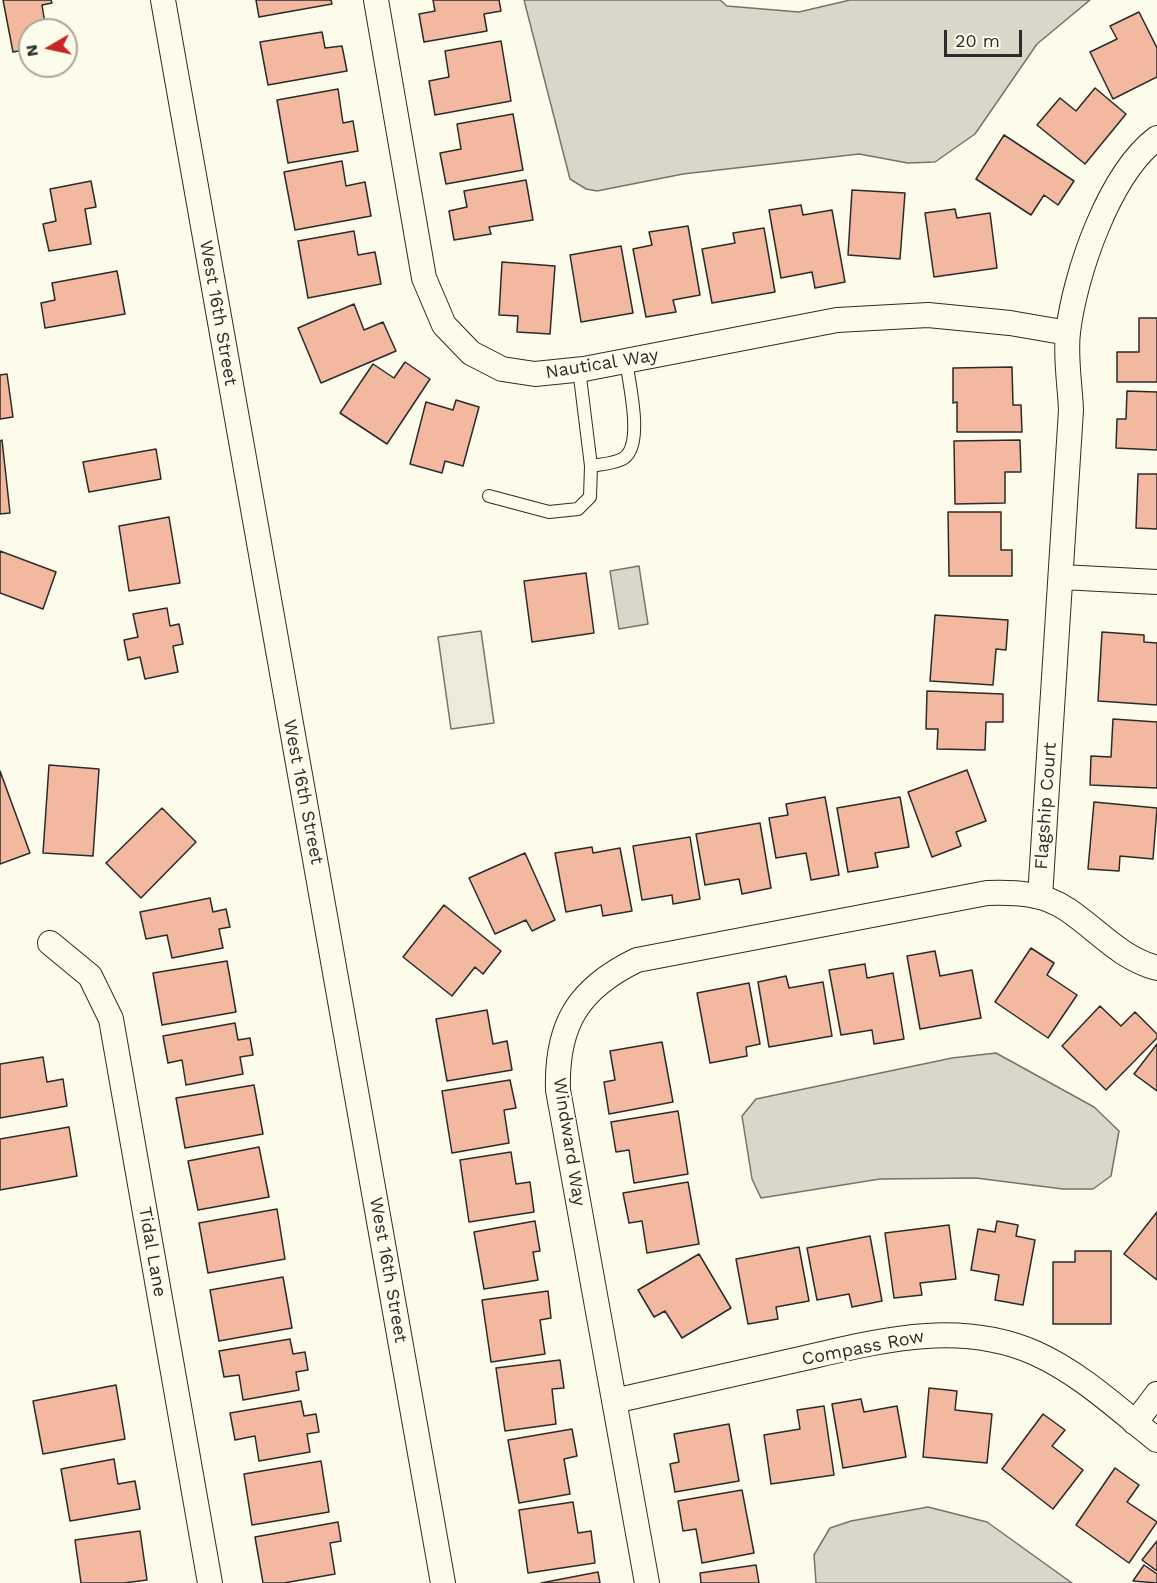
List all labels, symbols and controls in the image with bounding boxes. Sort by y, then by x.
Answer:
north arrow [18,18,78,78]
scale bar [947,18,1025,56]
text: 20 m [955,30,1000,51]
text: N [21,43,42,58]
street label: West 16th Street [195,239,241,387]
street label: Nautical Way [544,344,660,384]
street label: West 16th Street [278,718,328,866]
street label: Flagship Court [1031,742,1061,870]
street label: Windward Way [548,1076,590,1208]
street label: West 16th Street [365,1196,411,1344]
street label: Tidal Lane [133,1205,171,1299]
street label: Compass Row [800,1326,926,1370]

